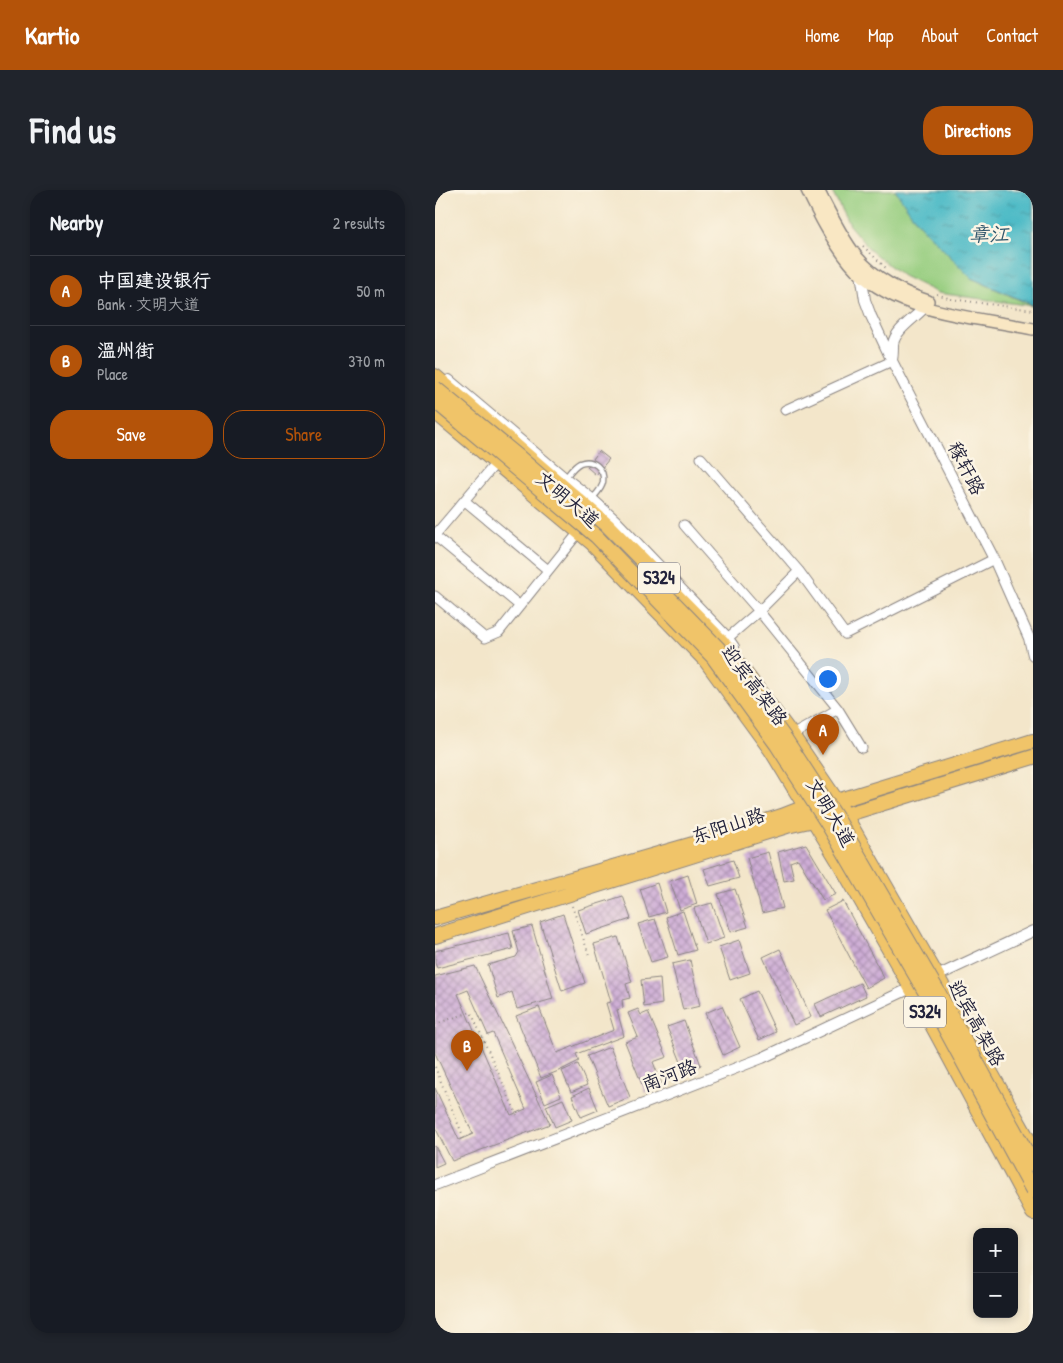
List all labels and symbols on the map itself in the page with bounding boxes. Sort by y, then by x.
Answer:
water label: 章江 [969,220,1010,247]
street label: 稼轩路 [942,437,992,499]
street label: 文明大道 [531,465,605,533]
road number: S324 [638,562,680,593]
street label: 迎宾高架路 [716,639,794,731]
your location [815,666,841,692]
pin: A [807,714,839,755]
street label: 文明大道 [800,773,862,851]
street label: 东阳山路 [688,801,768,849]
street label: 迎宾高架路 [943,975,1011,1071]
road number: S324 [904,996,946,1028]
pin: B [451,1030,483,1071]
street label: 南河路 [638,1053,700,1097]

